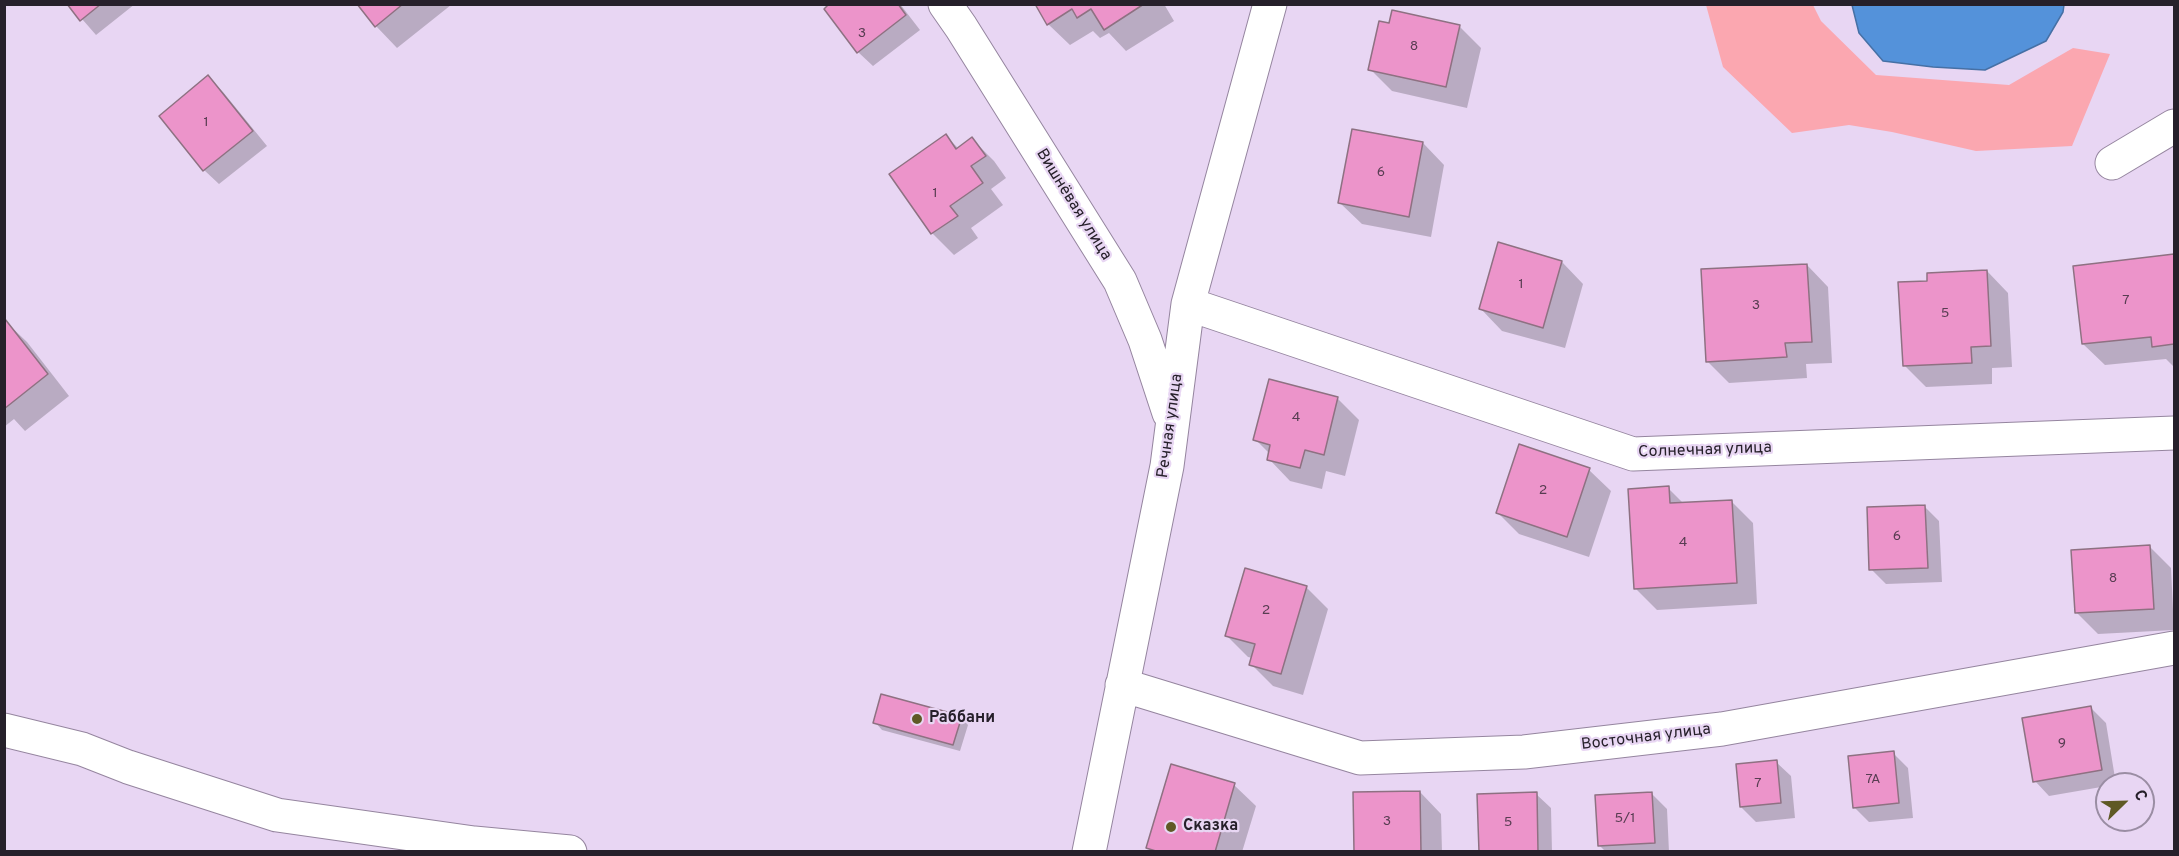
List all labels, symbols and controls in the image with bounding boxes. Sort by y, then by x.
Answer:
house number: 3 [858,26,866,42]
house number: 8 [1410,39,1418,55]
house number: 1 [203,115,209,131]
street label: Вишнёвая улица [1031,146,1115,264]
house number: 6 [1377,165,1385,181]
house number: 1 [932,186,938,202]
house number: 1 [1518,277,1524,293]
house number: 7 [2122,293,2130,309]
house number: 3 [1752,298,1760,314]
house number: 5 [1941,306,1949,322]
street label: Речная улица [1154,373,1188,479]
house number: 4 [1292,410,1300,426]
street label: Солнечная улица [1638,439,1772,463]
house number: 2 [1539,483,1547,499]
house number: 6 [1893,529,1901,545]
house number: 4 [1679,535,1687,551]
house number: 8 [2109,571,2117,587]
house number: 2 [1262,603,1270,619]
place label: Раббани [929,709,995,729]
marker: Раббани [910,712,924,726]
street label: Восточная улица [1580,721,1712,755]
house number: 9 [2058,736,2066,752]
house number: 7А [1865,772,1881,788]
north arrow [2095,772,2155,832]
house number: 7 [1754,776,1762,792]
text: С [2129,787,2151,804]
house number: 5/1 [1615,811,1635,827]
house number: 3 [1383,814,1391,830]
house number: 5 [1504,815,1512,831]
place label: Сказка [1183,817,1238,837]
marker: Сказка [1164,820,1178,834]

